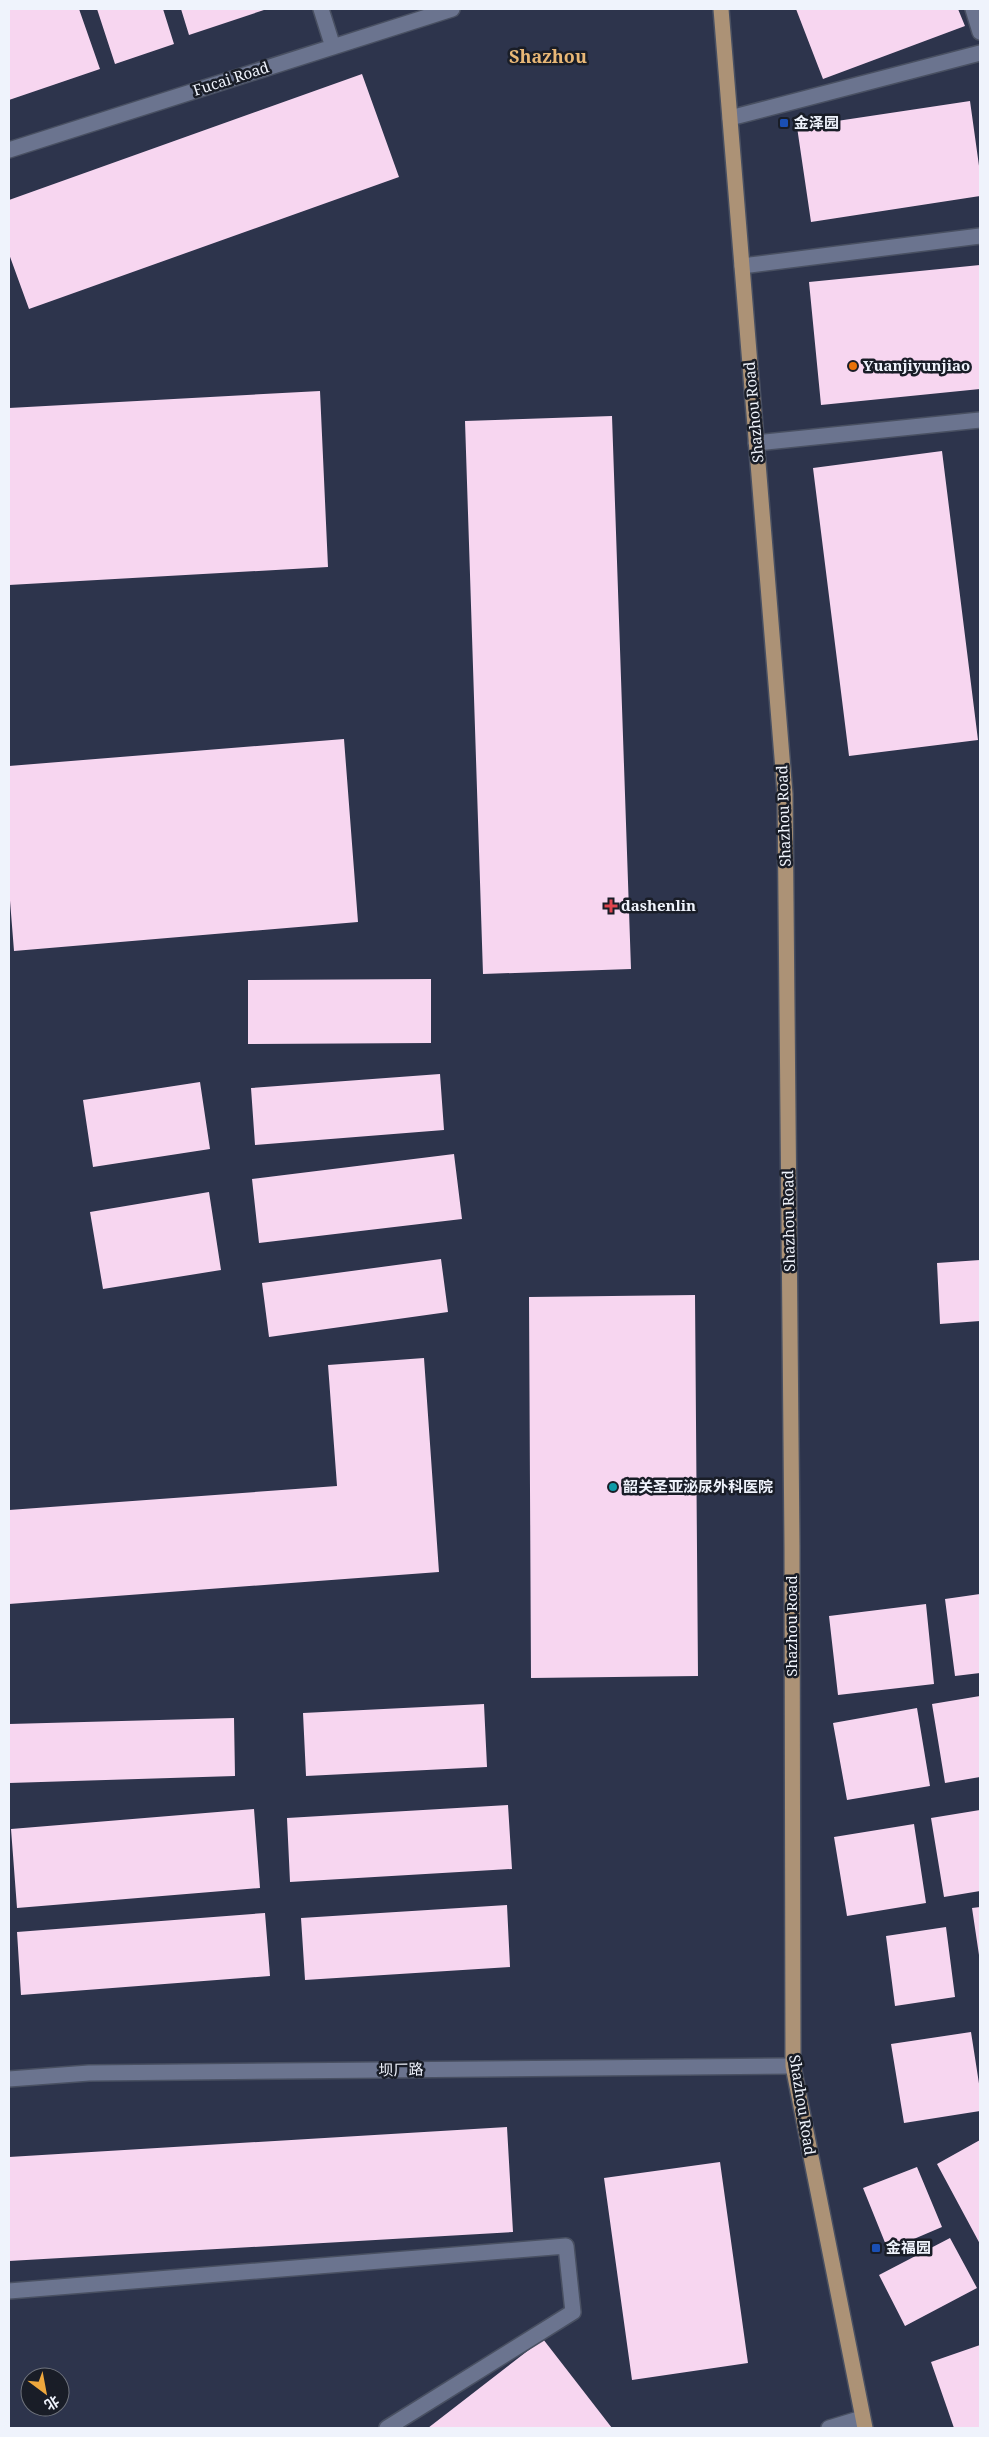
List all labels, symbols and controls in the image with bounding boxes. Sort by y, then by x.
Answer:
district label: Shazhou [509,44,587,68]
street label: Fucai Road [190,56,271,100]
place label: 金泽园 [794,112,839,132]
marker: 金泽园 [778,117,790,129]
place label: Yuanjiyunjiao [863,355,970,375]
marker: Yuanjiyunjiao [847,360,859,372]
street label: Shazhou Road [739,361,767,464]
street label: Shazhou Road [771,765,795,867]
place label: dashenlin [621,895,696,915]
marker: dashenlin [605,900,617,912]
street label: Shazhou Road [777,1170,799,1272]
place label: 韶关圣亚泌尿外科医院 [623,1476,773,1496]
marker: 韶关圣亚泌尿外科医院 [607,1481,619,1493]
street label: Shazhou Road [781,1575,801,1677]
street label: Shazhou Road [785,2053,821,2157]
street label: 坝厂路 [378,2059,424,2079]
place label: 金福园 [886,2237,931,2257]
marker: 金福园 [870,2242,882,2254]
north arrow [20,2367,70,2417]
text: 北 [41,2392,63,2415]

